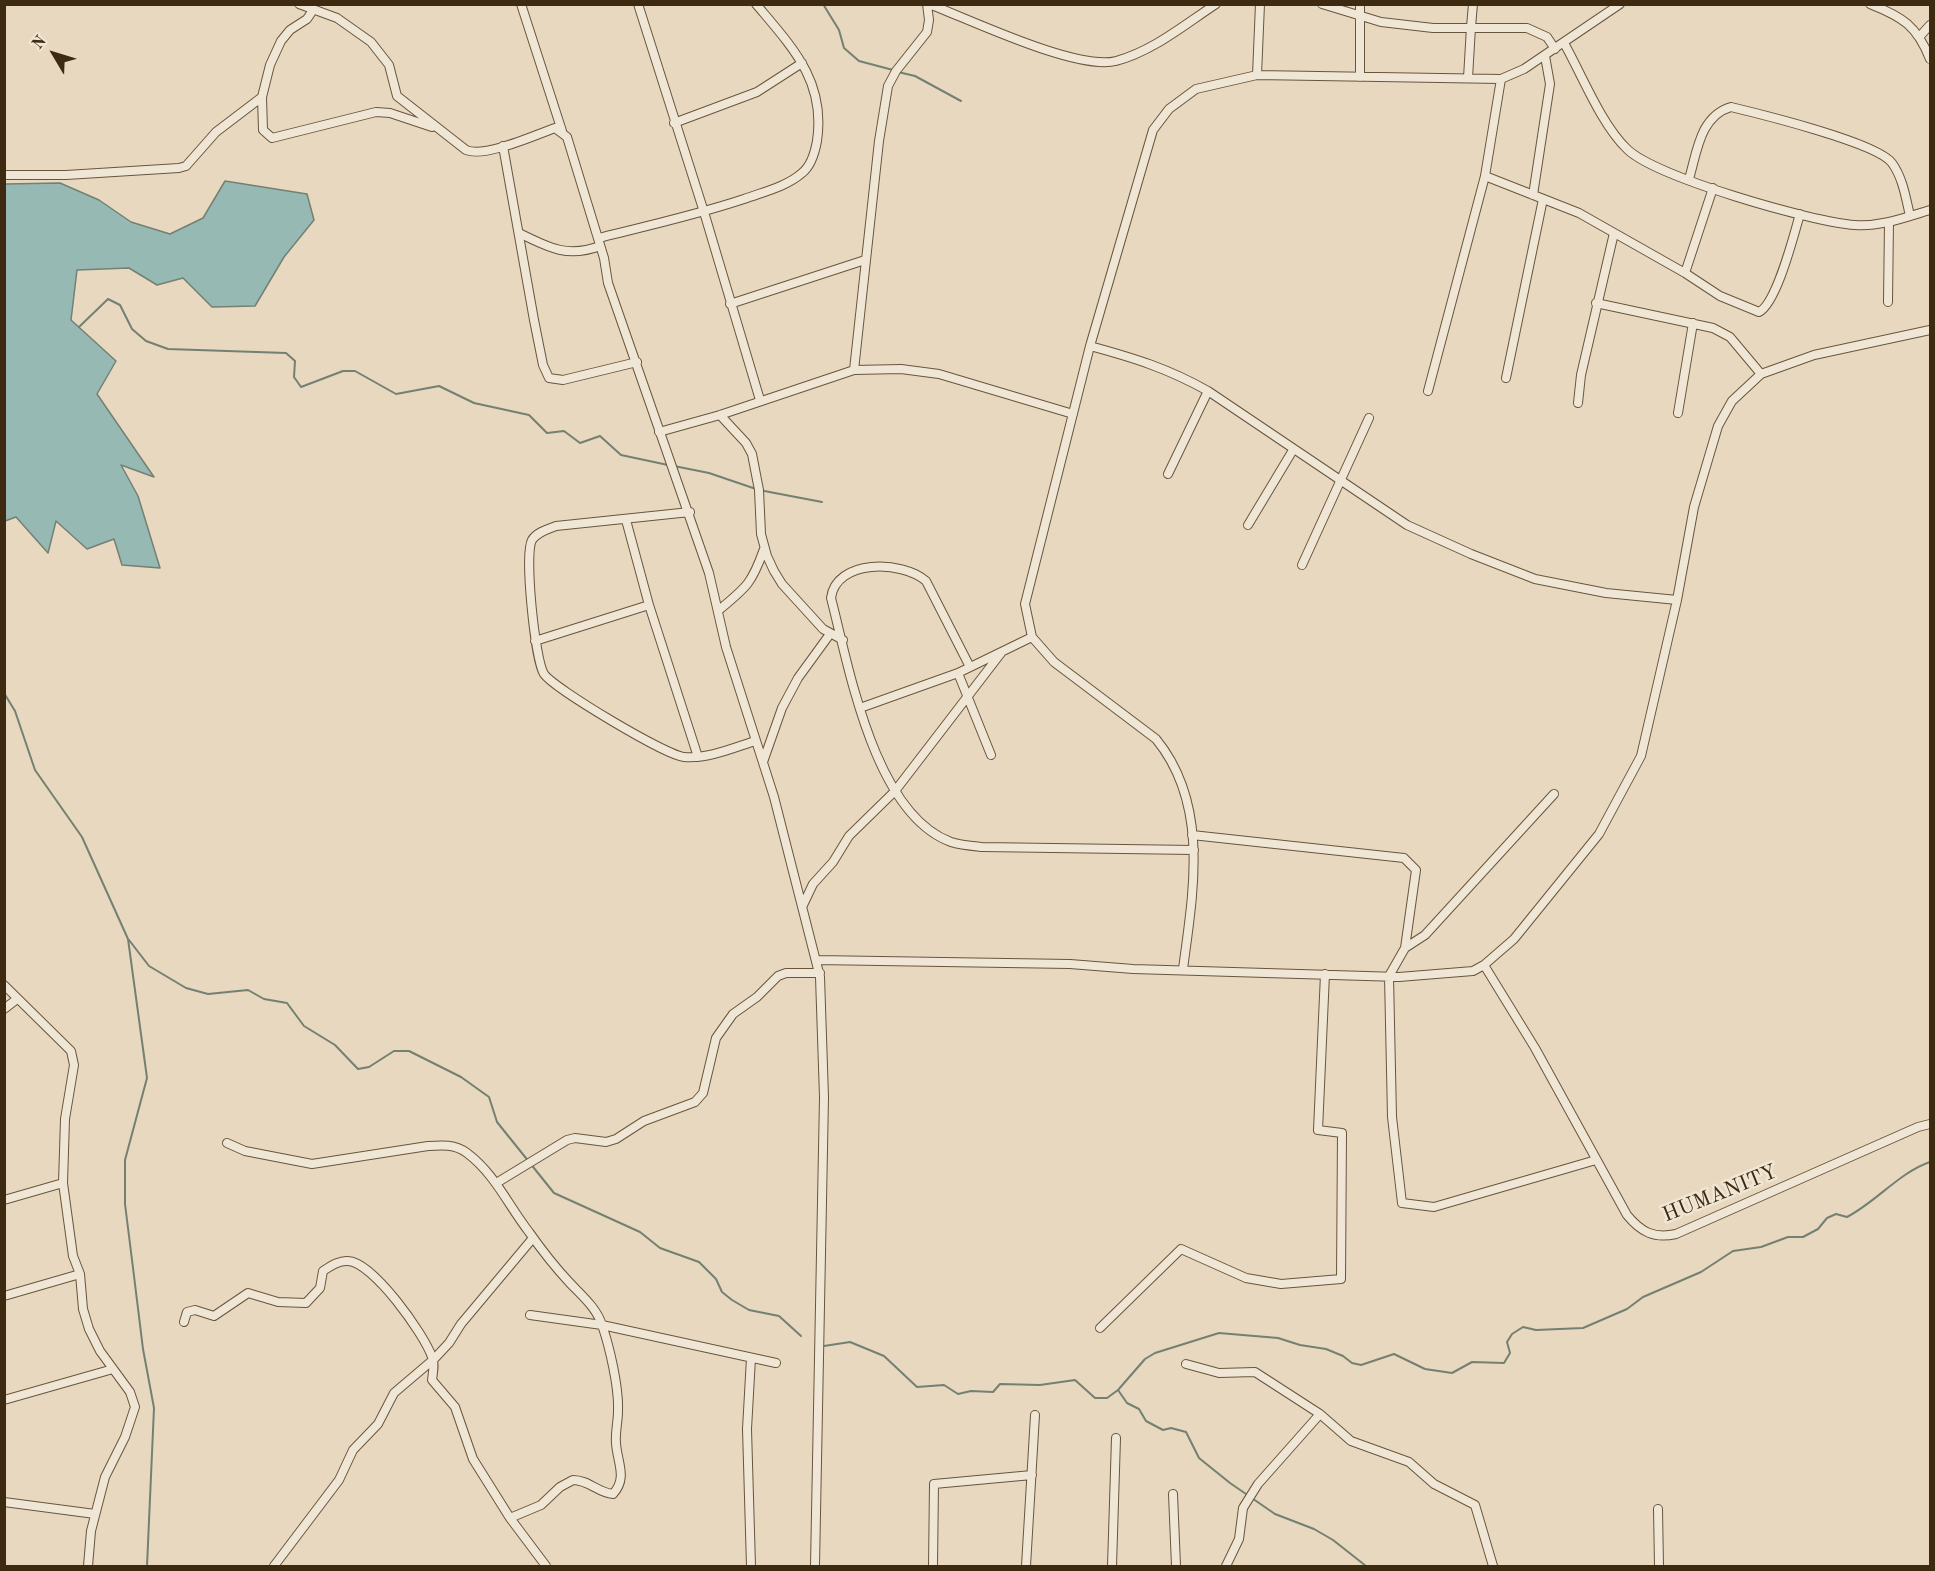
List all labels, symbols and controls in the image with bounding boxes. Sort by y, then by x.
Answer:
north arrow [24,24,84,84]
text: N [30,33,50,53]
street label: HUMANITY [1659,1160,1781,1228]

